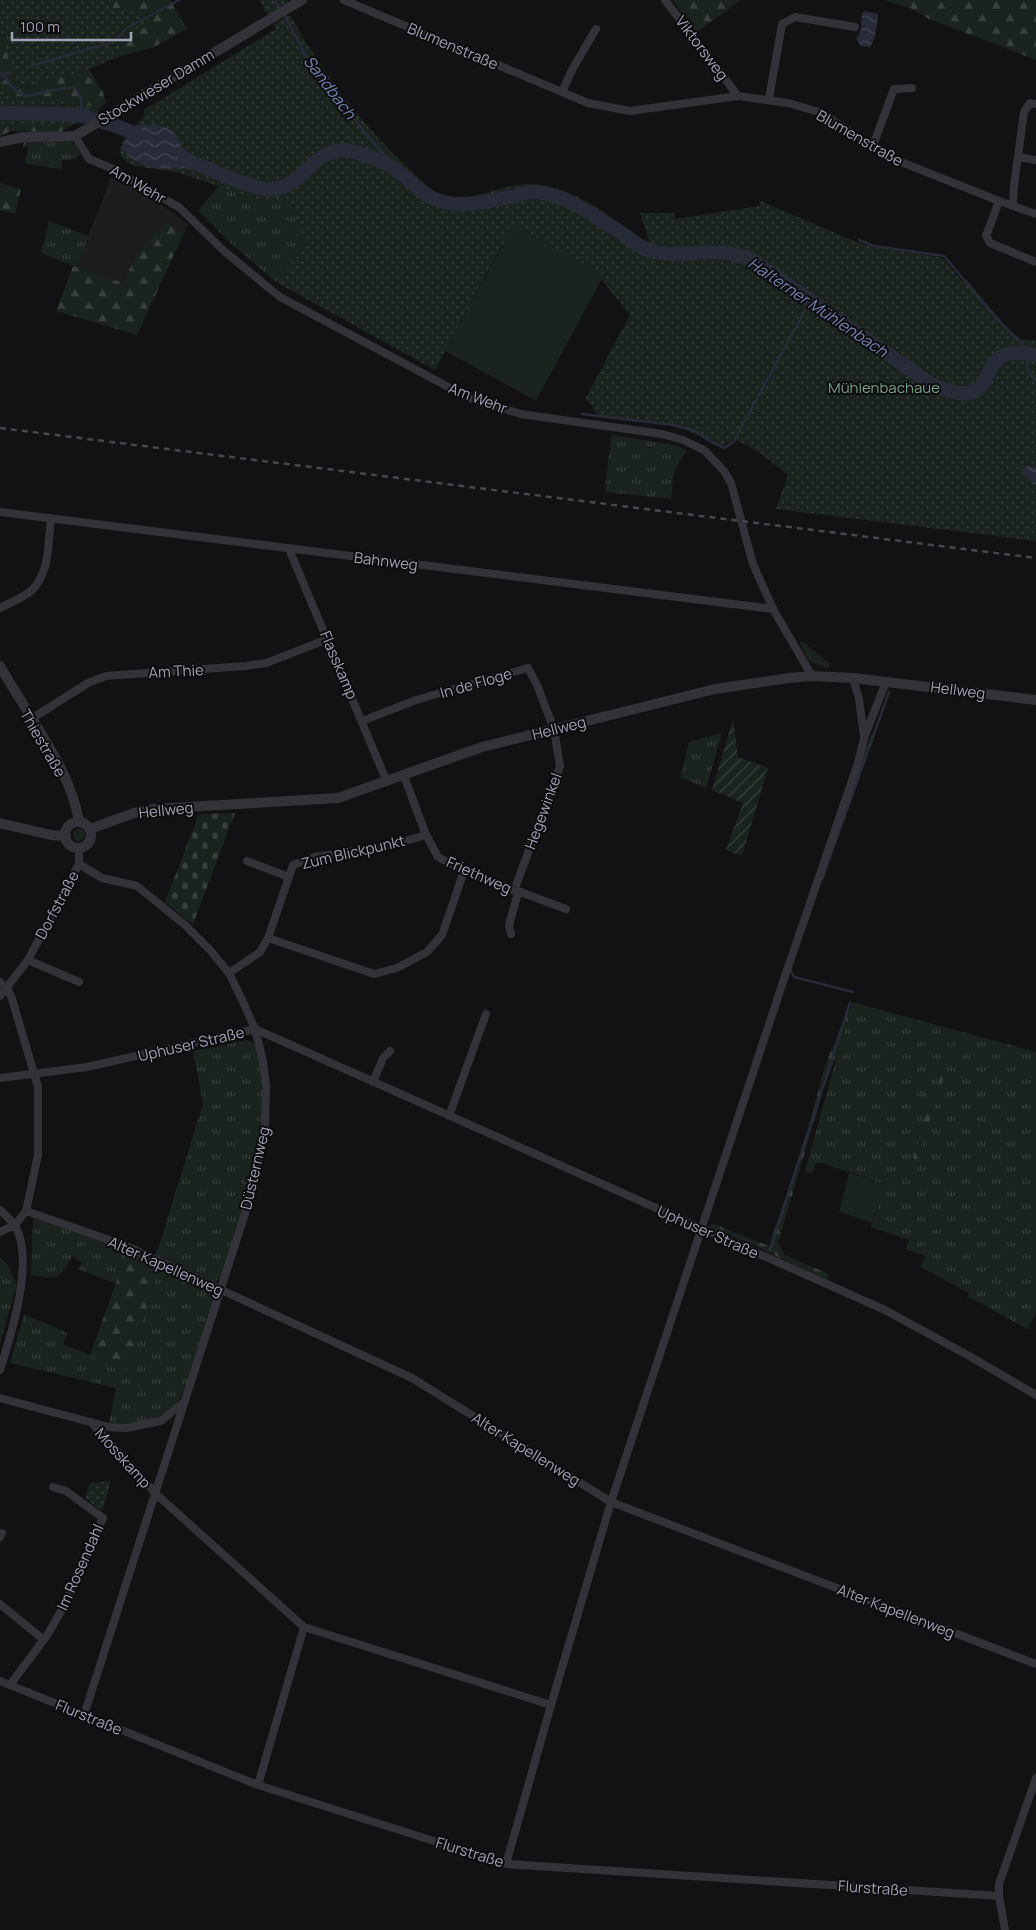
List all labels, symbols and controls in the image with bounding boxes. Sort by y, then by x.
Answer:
scale bar [12,10,131,42]
street label: Viktorsweg [671,11,733,85]
text: 100 m [20,16,60,37]
street label: Blumenstraße [404,17,502,75]
street label: Stockwieser Damm [94,44,218,130]
water label: Sandbach [299,51,361,124]
street label: Blumenstraße [813,105,907,171]
street label: Am Wehr [106,160,170,209]
water label: Halterner Mühlenbach [744,252,893,362]
street label: Am Wehr [446,377,511,419]
park label: Mühlenbachaue [828,377,940,398]
street label: Bahnweg [353,547,419,575]
street label: Flasskamp [315,628,363,703]
street label: Am Thie [148,659,204,683]
street label: In de Floge [438,663,515,703]
street label: Hellweg [929,676,987,704]
street label: Thiestraße [15,705,71,781]
street label: Hellweg [530,711,588,745]
street label: Hegewinkel [519,770,567,852]
street label: Hellweg [138,797,194,823]
street label: Zum Blickpunkt [299,830,407,874]
street label: Friethweg [443,851,515,899]
street label: Dorfstraße [30,867,84,943]
street label: Uphuser Straße [136,1021,247,1066]
street label: Düsternweg [235,1124,275,1212]
street label: Uphuser Straße [654,1200,762,1264]
street label: Alter Kapellenweg [105,1231,227,1301]
street label: Alter Kapellenweg [468,1407,584,1491]
street label: Mosskamp [90,1423,156,1493]
street label: Im Rosendahl [52,1521,108,1613]
street label: Alter Kapellenweg [834,1579,958,1643]
street label: Flurstraße [53,1694,126,1740]
street label: Flurstraße [433,1832,507,1872]
street label: Flurstraße [837,1875,909,1901]

